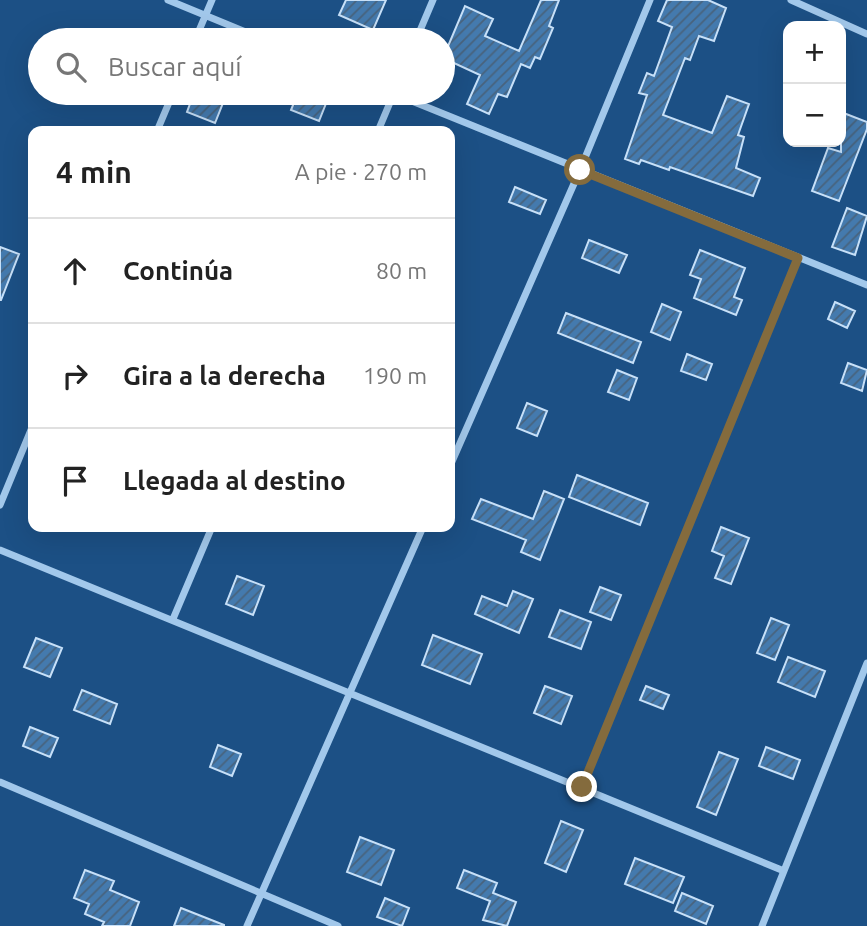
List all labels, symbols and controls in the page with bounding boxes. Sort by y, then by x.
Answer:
map controls [783,21,846,147]
button: + [783,21,846,84]
search box [28,28,455,105]
icon: search [52,48,90,86]
text: Buscar aquí [108,52,242,81]
button: − [783,84,846,147]
route start [564,154,595,185]
text: 4 min [56,155,132,189]
text: A pie · 270 m [295,159,427,184]
icon: ahead [56,252,94,290]
text: Continúa [123,256,233,285]
text: 80 m [376,258,427,283]
icon: right [56,357,94,395]
text: Gira a la derecha [123,361,326,390]
text: 190 m [363,363,427,388]
icon: arrive [56,462,94,500]
text: Llegada al destino [123,466,346,495]
route end [566,771,597,802]

